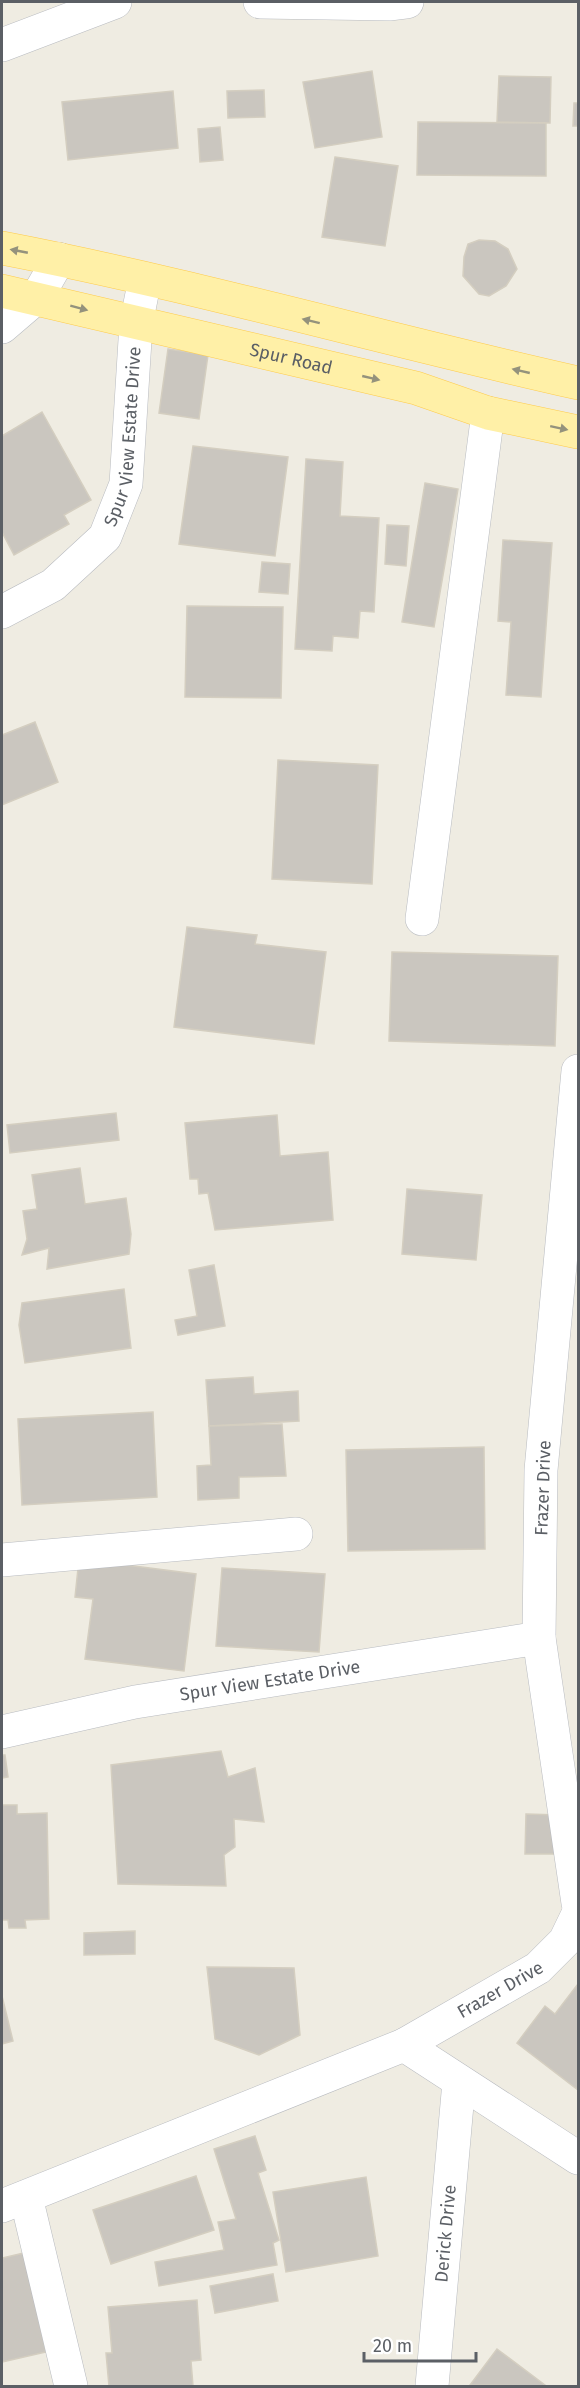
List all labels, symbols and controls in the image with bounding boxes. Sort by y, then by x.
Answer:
one-way arrow [10,246,29,255]
one-way arrow [70,304,88,314]
one-way arrow [302,315,321,325]
street label: Spur Road [248,338,335,379]
street label: Spur View Estate Drive [99,346,146,530]
one-way arrow [512,365,531,375]
one-way arrow [362,374,381,383]
one-way arrow [550,424,569,433]
street label: Frazer Drive [530,1440,556,1536]
street label: Spur View Estate Drive [178,1655,362,1706]
street label: Frazer Drive [453,1956,547,2023]
street label: Derick Drive [430,2184,461,2284]
scale bar [364,2325,476,2363]
text: 20 m [373,2335,412,2357]

